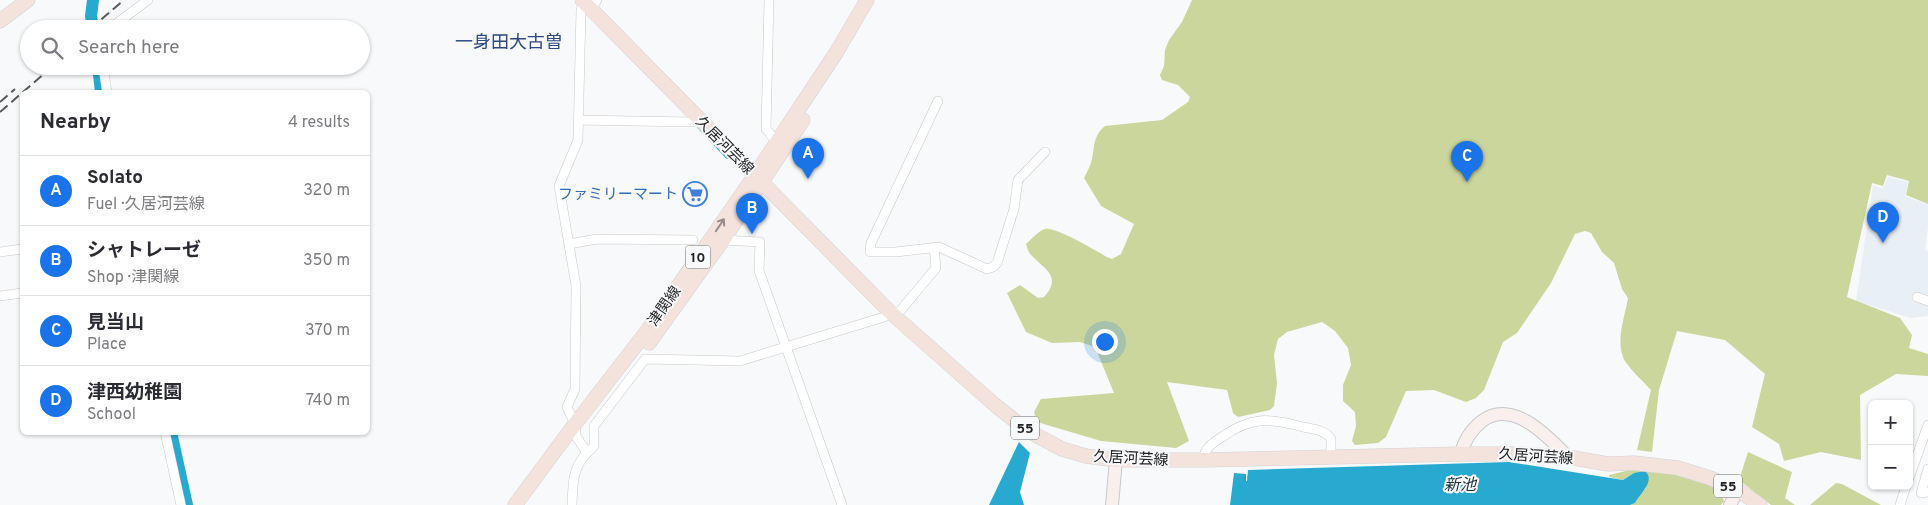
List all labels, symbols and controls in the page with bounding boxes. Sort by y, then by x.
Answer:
search box [20,20,370,75]
district label: 一身田大古曽 [455,32,563,55]
icon: search [38,34,66,62]
text: Search here [78,36,180,60]
text: Nearby [40,109,111,136]
text: 4 results [288,113,350,133]
street label: 久居河芸線 [691,113,757,179]
pin: A [792,138,824,179]
pin: C [1451,141,1483,182]
text: Solato [87,166,143,190]
text: A [50,181,62,201]
text: 320 m [303,181,350,201]
supermarket icon: ファミリーマート [682,181,708,207]
place label: ファミリーマート [558,186,678,205]
pin: B [736,193,768,234]
text: Fuel · 久居河芸線 [87,195,205,215]
pin: D [1867,202,1899,243]
one-way arrow [715,219,725,233]
text: シャトレーゼ [87,239,201,263]
road number: 10 [686,246,710,268]
text: B [50,251,62,271]
text: 350 m [303,251,350,271]
text: Shop · 津関線 [87,268,179,288]
street label: 津関線 [645,283,686,331]
text: 見当山 [87,311,144,335]
text: C [51,321,61,341]
text: 370 m [305,321,350,341]
your location [1092,329,1118,355]
text: Place [87,335,127,355]
text: 津西幼稚園 [87,381,182,405]
text: D [50,391,62,411]
text: 740 m [306,391,350,411]
map controls [1868,400,1913,490]
button: + [1868,400,1913,445]
text: School [87,405,136,425]
road number: 55 [1011,416,1039,439]
street label: 久居河芸線 [1498,445,1574,470]
button: − [1868,445,1913,490]
street label: 久居河芸線 [1093,448,1169,471]
road number: 55 [1714,474,1742,498]
water label: 新池 [1444,476,1478,496]

